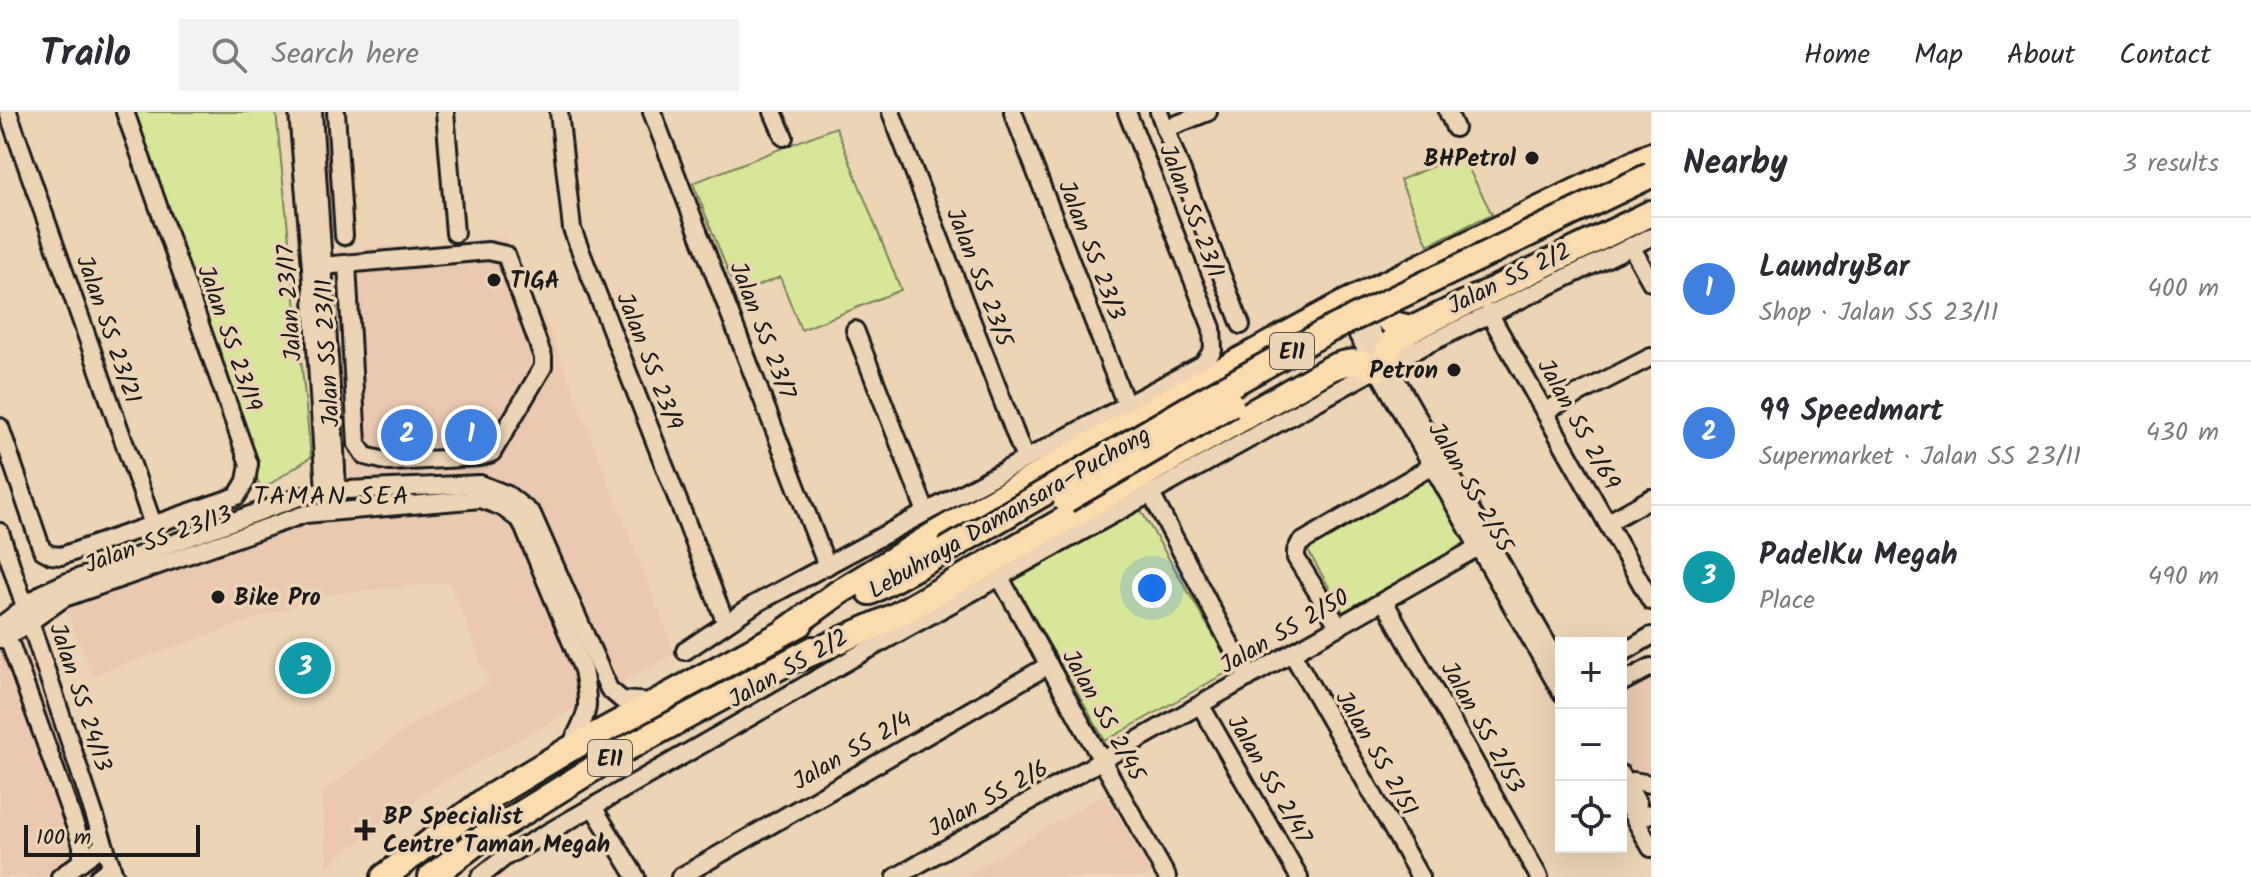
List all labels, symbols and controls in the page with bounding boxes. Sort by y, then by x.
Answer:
search box [179,19,739,91]
text: Trailo [40,25,131,85]
text: Search here [271,31,419,79]
icon: search [207,33,251,77]
text: Home [1804,33,1870,78]
text: Map [1914,33,1963,78]
text: About [2007,33,2075,78]
text: Contact [2119,33,2211,78]
text: Nearby [1683,137,1788,191]
street label: Jalan SS 23/1 [1147,139,1234,284]
place label: BHPetrol [1424,140,1517,179]
text: 3 results [2122,143,2219,185]
marker: BHPetrol [1523,149,1541,167]
street label: Jalan SS 23/3 [1046,175,1135,326]
street label: Jalan SS 23/5 [934,202,1024,355]
street label: Jalan SS 2/2 [1441,233,1578,326]
street label: Jalan 23/17 [267,242,314,363]
text: LaundryBar [1759,244,1909,292]
street label: Jalan SS 23/21 [64,250,151,409]
street label: Jalan SS 23/7 [718,256,806,406]
street label: Jalan SS 23/19 [185,260,272,417]
place label: TIGA [510,262,560,301]
text: 1 [1705,268,1713,310]
text: 400 m [2148,268,2219,310]
marker: TIGA [485,271,503,289]
street label: Jalan SS 23/11 [305,278,352,428]
street label: Jalan SS 23/9 [604,287,693,436]
text: Shop · Jalan SS 23/11 [1759,292,1999,334]
road number: E11 [1270,333,1314,369]
place label: Petron [1369,352,1438,391]
street label: Jalan SS 2/69 [1526,352,1630,498]
marker: Petron [1445,361,1463,379]
text: 99 Speedmart [1759,388,1943,436]
pin: 2 [381,405,433,465]
pin: 1 [445,405,497,465]
text: 2 [1701,412,1717,454]
text: 430 m [2146,412,2219,454]
street label: Jalan SS 2/55 [1416,415,1524,562]
street label: Lebuhraya Damansara–Puchong [861,416,1158,610]
text: Supermarket · Jalan SS 23/11 [1759,436,2081,478]
district label: TAMAN SEA [254,476,410,518]
street label: Jalan SS 23/13 [79,496,238,585]
text: PadelKu Megah [1759,532,1958,580]
text: 3 [1702,556,1716,598]
text: 490 m [2148,556,2219,598]
your location [1132,568,1172,608]
place label: Bike Pro [234,579,321,618]
street label: Jalan SS 2/50 [1212,579,1357,685]
text: Place [1759,580,1815,622]
marker: Bike Pro [209,588,227,606]
street label: Jalan SS 24/13 [37,618,122,777]
street label: Jalan SS 2/2 [721,619,856,720]
map controls [1555,637,1627,853]
button: + [1555,637,1627,709]
pin: 3 [279,638,331,698]
street label: Jalan SS 2/45 [1050,643,1156,791]
street label: Jalan SS 2/53 [1429,654,1534,801]
street label: Jalan SS 2/51 [1324,683,1428,824]
street label: Jalan SS 2/4 [785,701,920,801]
street label: Jalan SS 2/47 [1216,708,1322,853]
button: − [1555,709,1627,781]
road number: E11 [588,740,632,776]
street label: Jalan SS 2/6 [921,750,1056,849]
button: locate [1555,781,1627,853]
place label: BP Specialist Centre Taman Megah [383,798,610,865]
marker: BP Specialist Centre Taman Megah [354,819,376,841]
scale bar [24,821,200,857]
text: 100 m [36,821,91,856]

